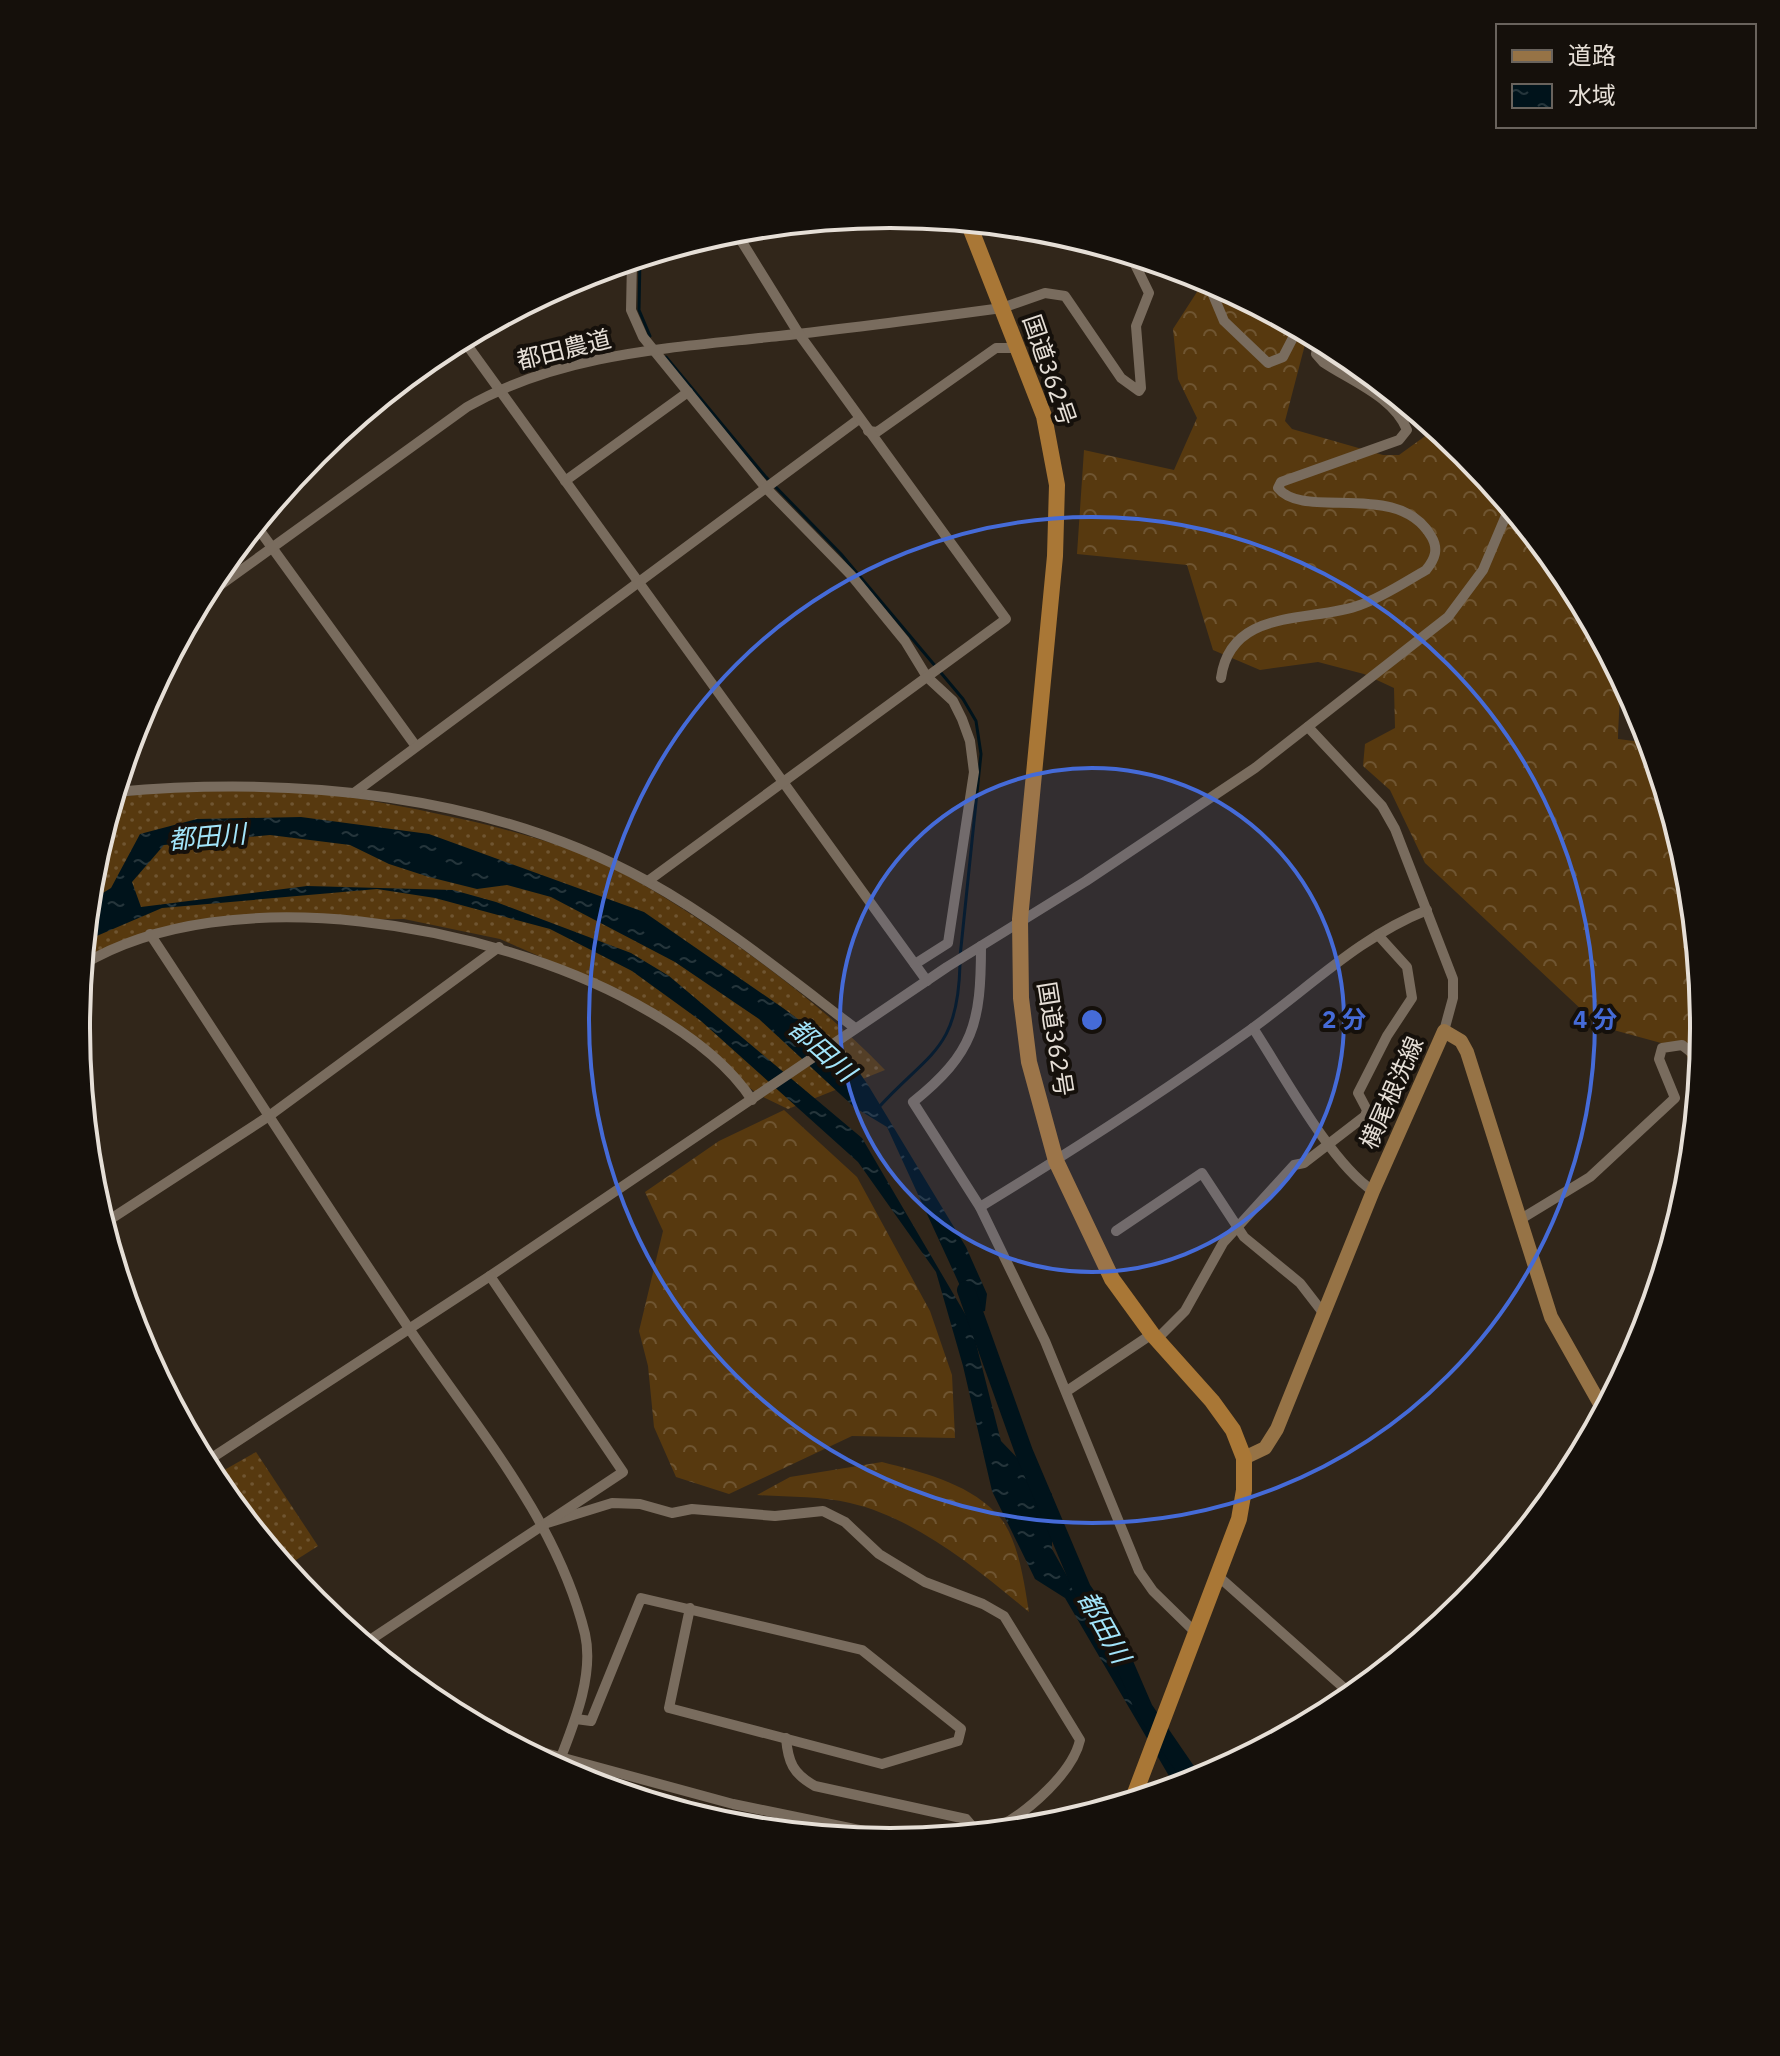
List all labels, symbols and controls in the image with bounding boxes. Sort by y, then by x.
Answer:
legend [1496,24,1756,128]
text: 道路 [1568,39,1616,71]
text: 水域 [1568,79,1616,111]
street label: 国道362号 [1016,310,1084,429]
street label: 都田農道 [513,322,614,376]
water label: 都田川 [167,815,250,856]
street label: 国道362号 [1031,979,1081,1098]
text: 2 分 [1322,1003,1366,1035]
text: 4 分 [1573,1003,1617,1035]
centre of rings [1078,1006,1106,1034]
water label: 都田川 [782,1011,865,1090]
street label: 横尾根洗線 [1352,1031,1430,1154]
water label: 都田川 [1071,1584,1140,1671]

